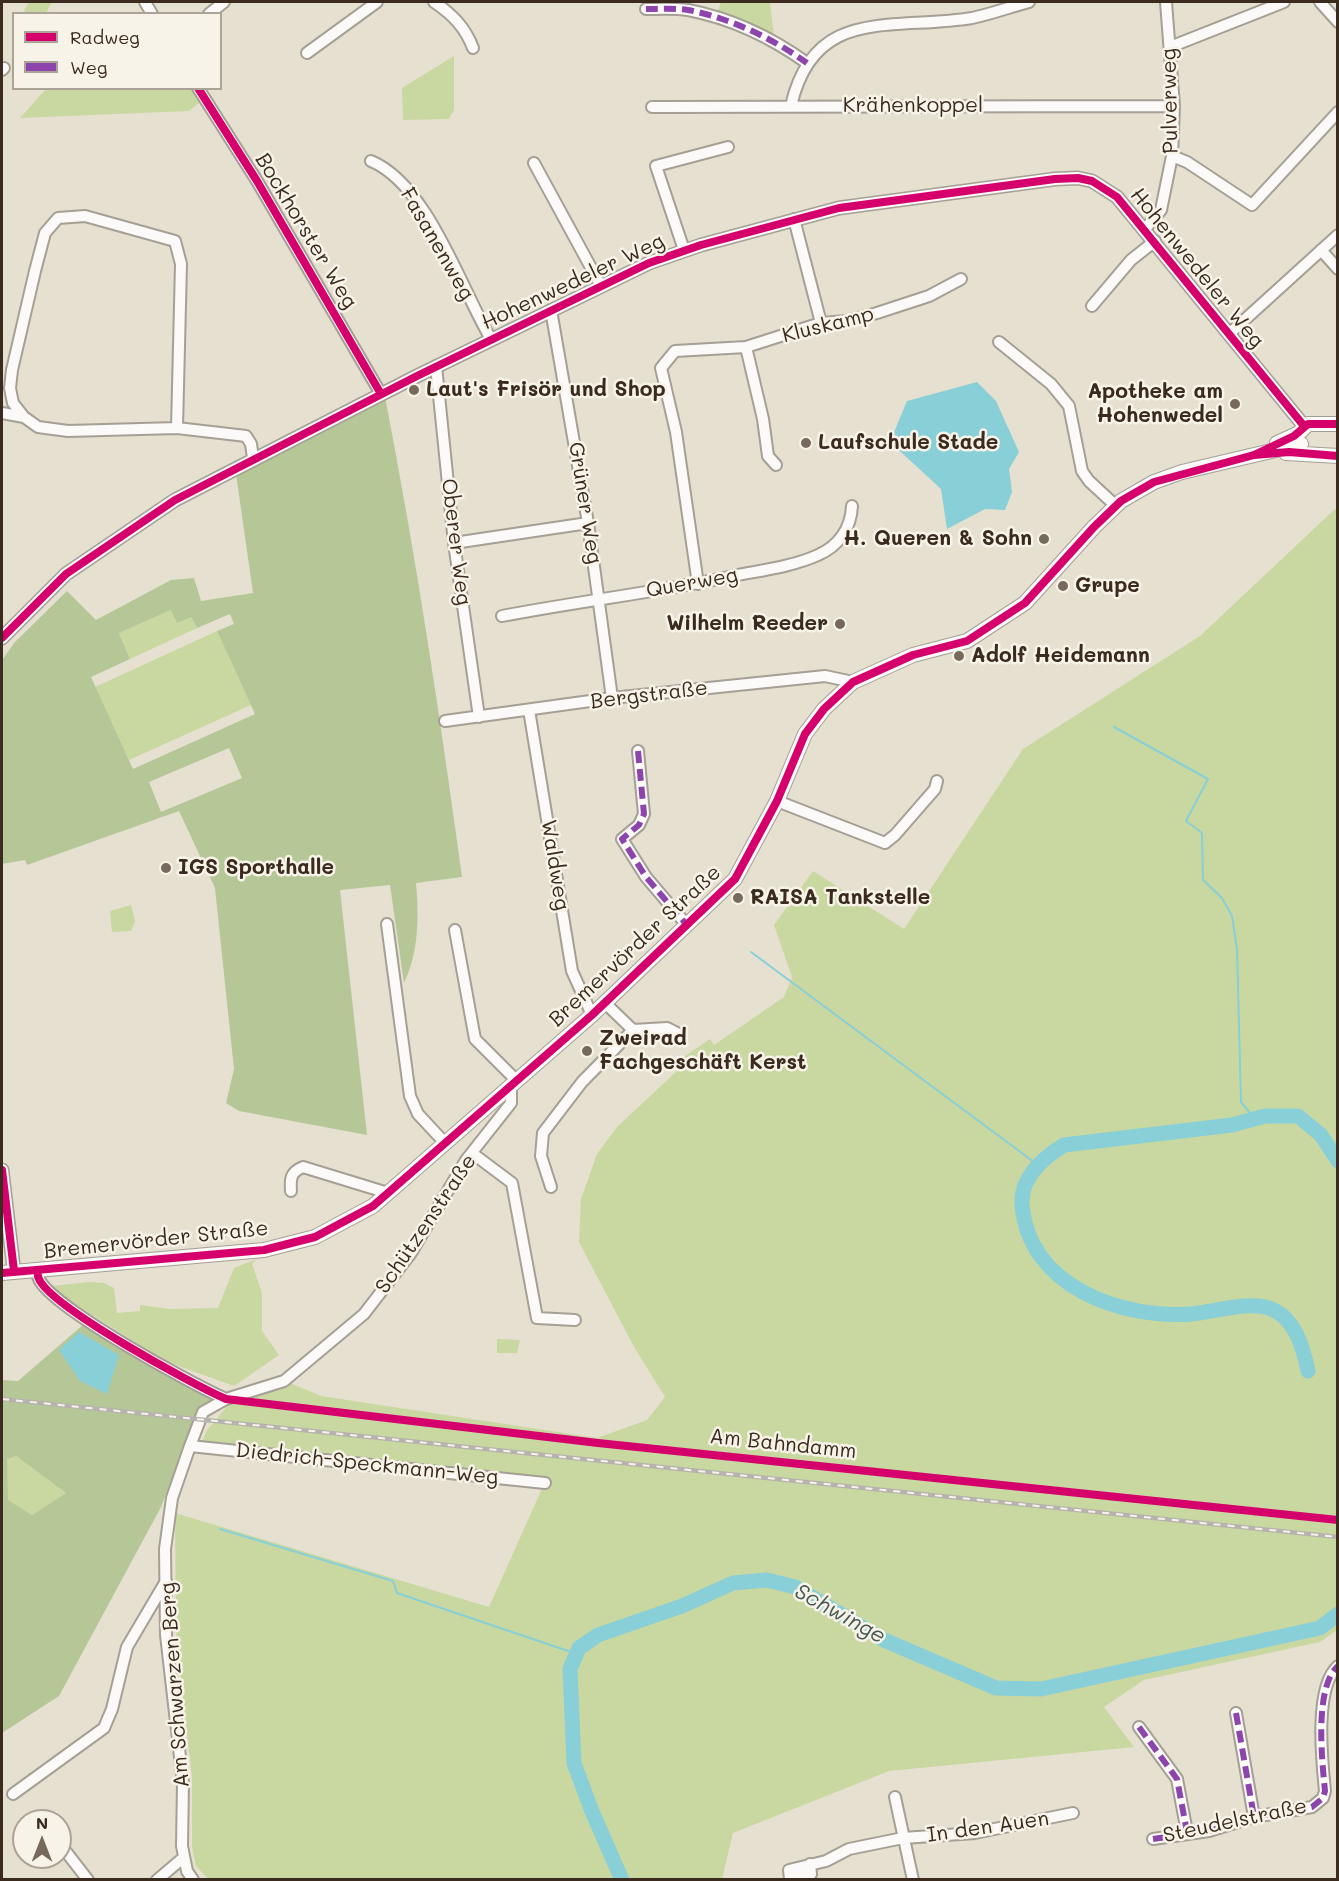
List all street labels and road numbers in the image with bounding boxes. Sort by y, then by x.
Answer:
street label: Pulverweg [1156,48,1184,154]
street label: Krähenkoppel [843,93,983,119]
street label: Bockhorster Weg [250,149,362,313]
street label: Fasanenweg [395,183,479,305]
street label: Hohenwedeler Weg [1125,183,1269,353]
street label: Hohenwedeler Weg [478,229,668,335]
street label: Kluskamp [780,301,876,349]
street label: Grüner Weg [563,440,607,566]
street label: Oberer Weg [436,477,476,607]
street label: Querweg [644,563,740,603]
street label: Bergstraße [589,675,709,715]
street label: Waldweg [535,818,575,912]
street label: Bremervörder Straße [544,860,726,1032]
street label: Schützenstraße [370,1150,482,1298]
street label: Bremervörder Straße [43,1216,269,1264]
street label: Am Bahndamm [708,1424,858,1464]
street label: Diedrich-Speckmann-Weg [234,1438,500,1490]
street label: Am Schwarzen Berg [155,1582,195,1788]
street label: Steudelstraße [1161,1793,1309,1849]
street label: In den Auen [925,1806,1051,1848]

